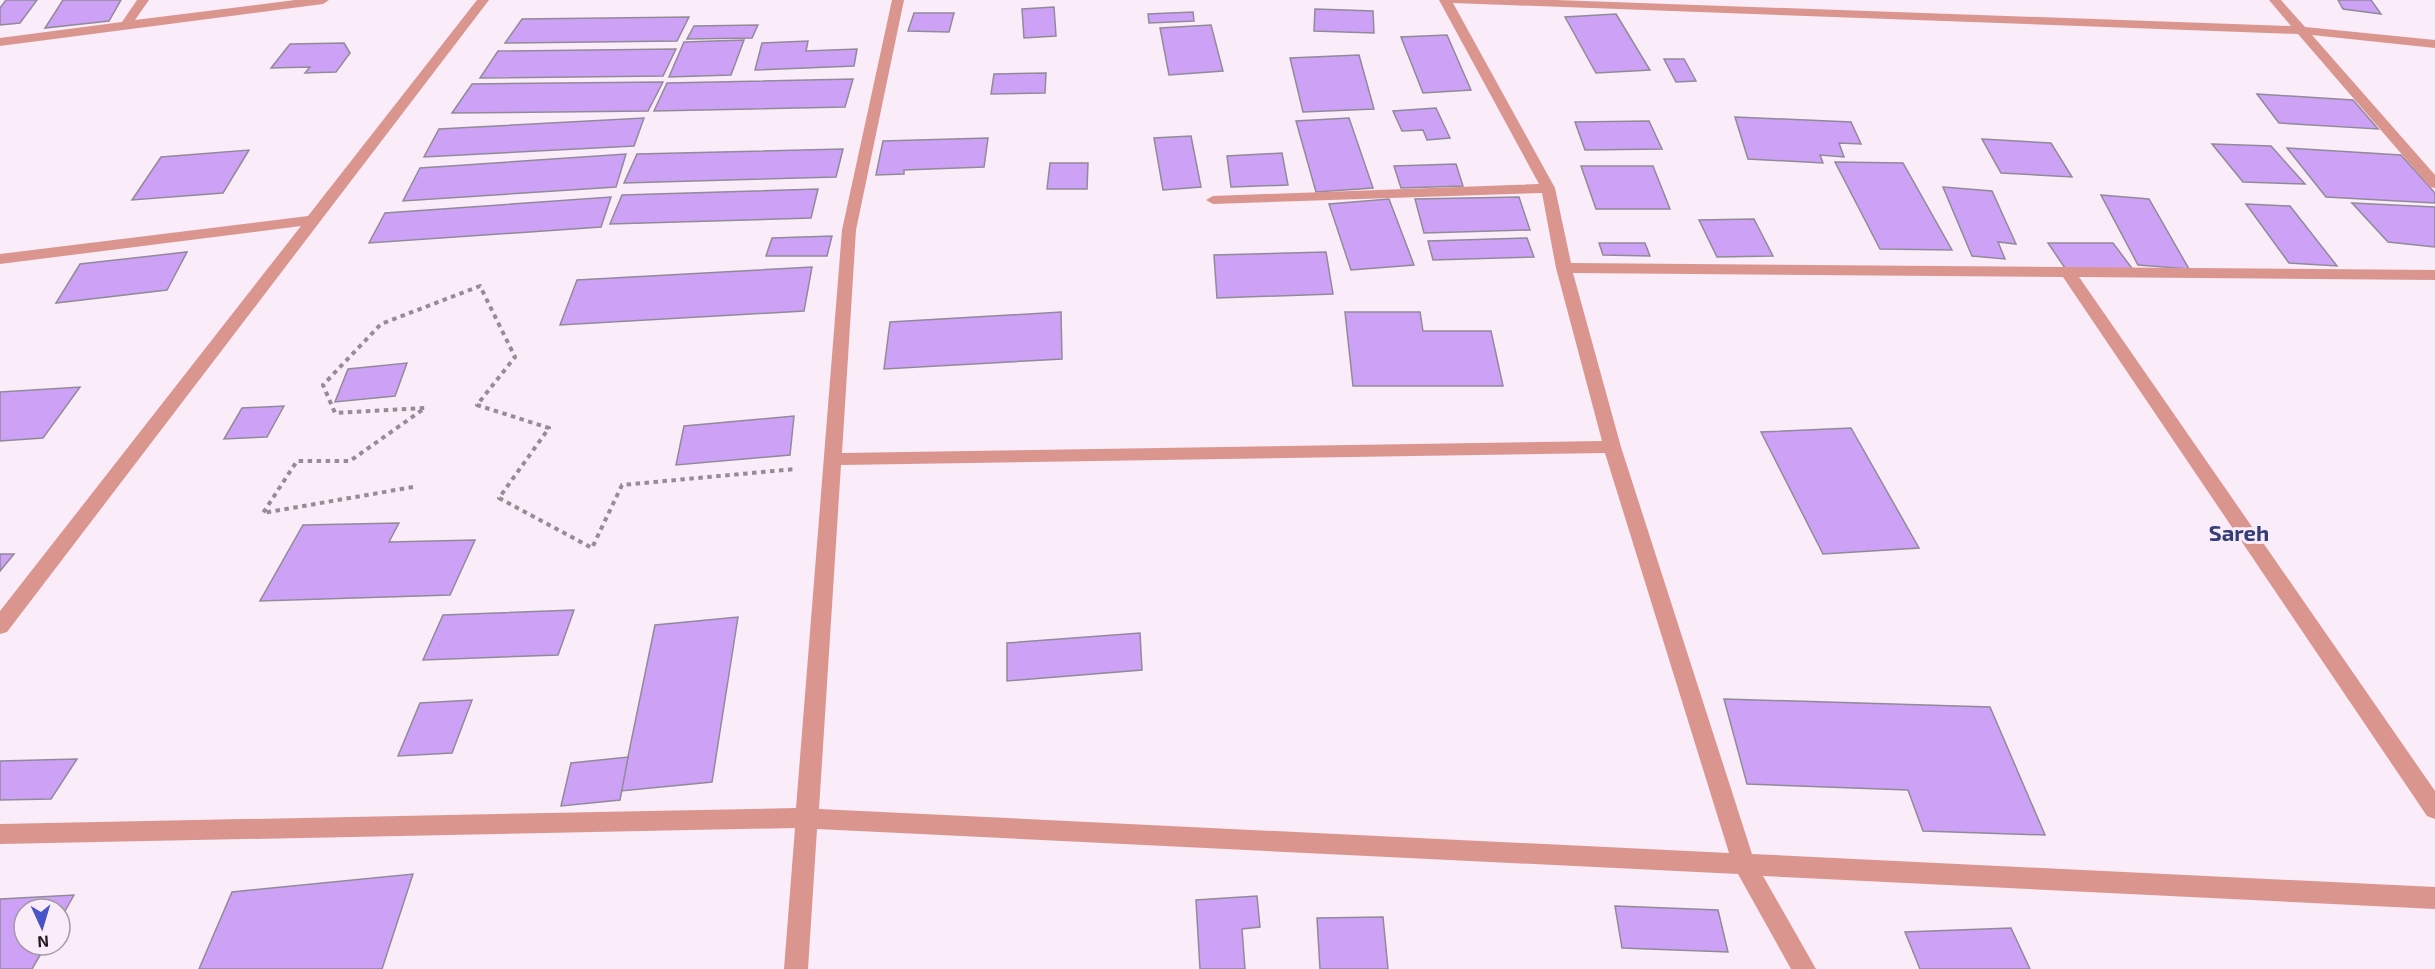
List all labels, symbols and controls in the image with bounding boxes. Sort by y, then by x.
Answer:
district label: Sareh [2209,519,2269,545]
north arrow [12,897,72,957]
text: N [37,933,50,952]

